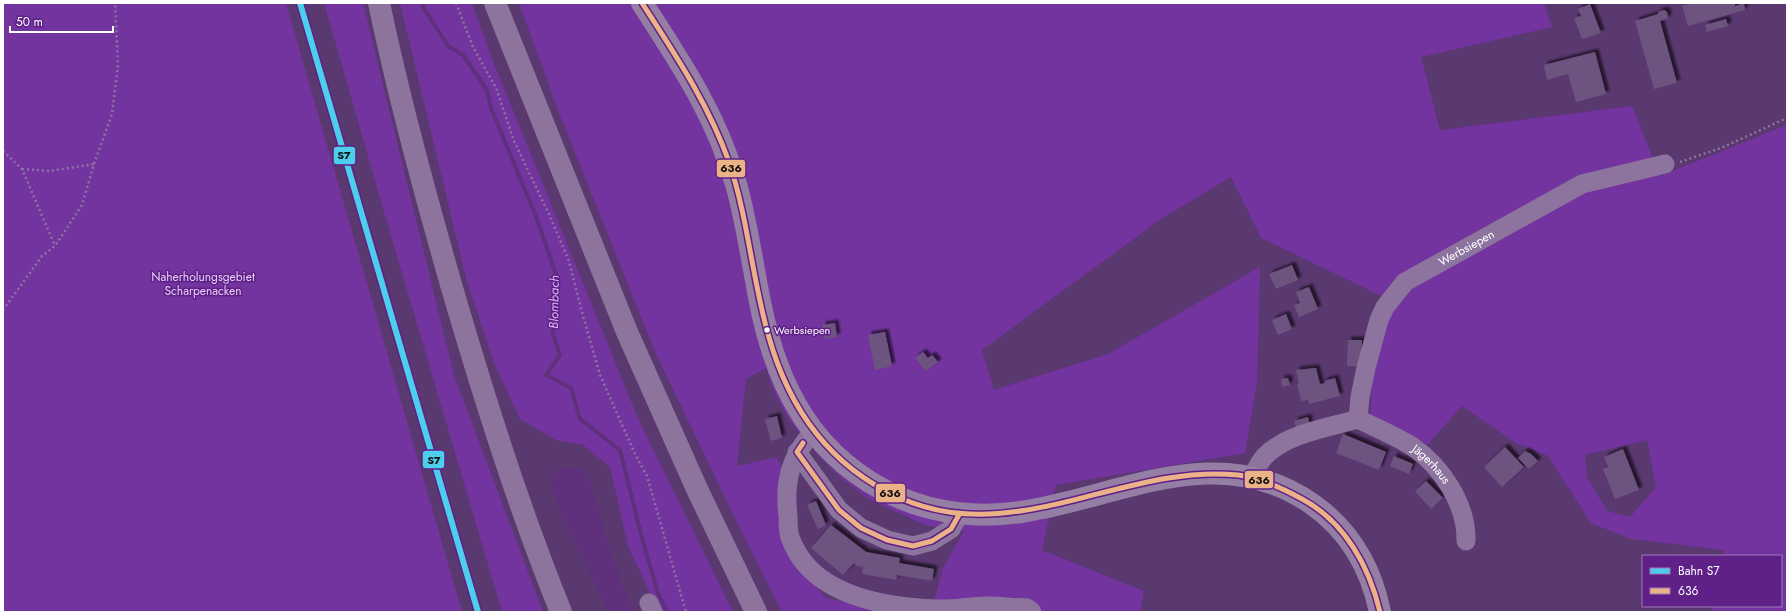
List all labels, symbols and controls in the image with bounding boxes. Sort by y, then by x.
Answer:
scale bar [10,8,113,34]
text: 50 m [16,13,43,31]
line badge: S7 [333,146,356,165]
text: S7 [337,147,351,163]
line badge: 636 [716,159,746,178]
text: 636 [720,160,742,176]
street label: Werbsiepen [1435,225,1498,271]
park label: Naherholungsgebiet Scharpenacken [151,268,255,300]
water label: Blombach [544,275,564,329]
place label: Werbsiepen [774,322,830,338]
marker: Werbsiepen [762,325,772,335]
street label: Jägerhaus [1407,439,1455,488]
line badge: S7 [422,450,445,469]
text: S7 [427,452,441,468]
line badge: 636 [1244,470,1274,489]
text: 636 [1248,472,1270,488]
line badge: 636 [875,483,906,503]
text: 636 [879,485,901,501]
legend [1642,555,1782,607]
text: Bahn S7 [1678,562,1720,580]
text: 636 [1678,582,1698,600]

